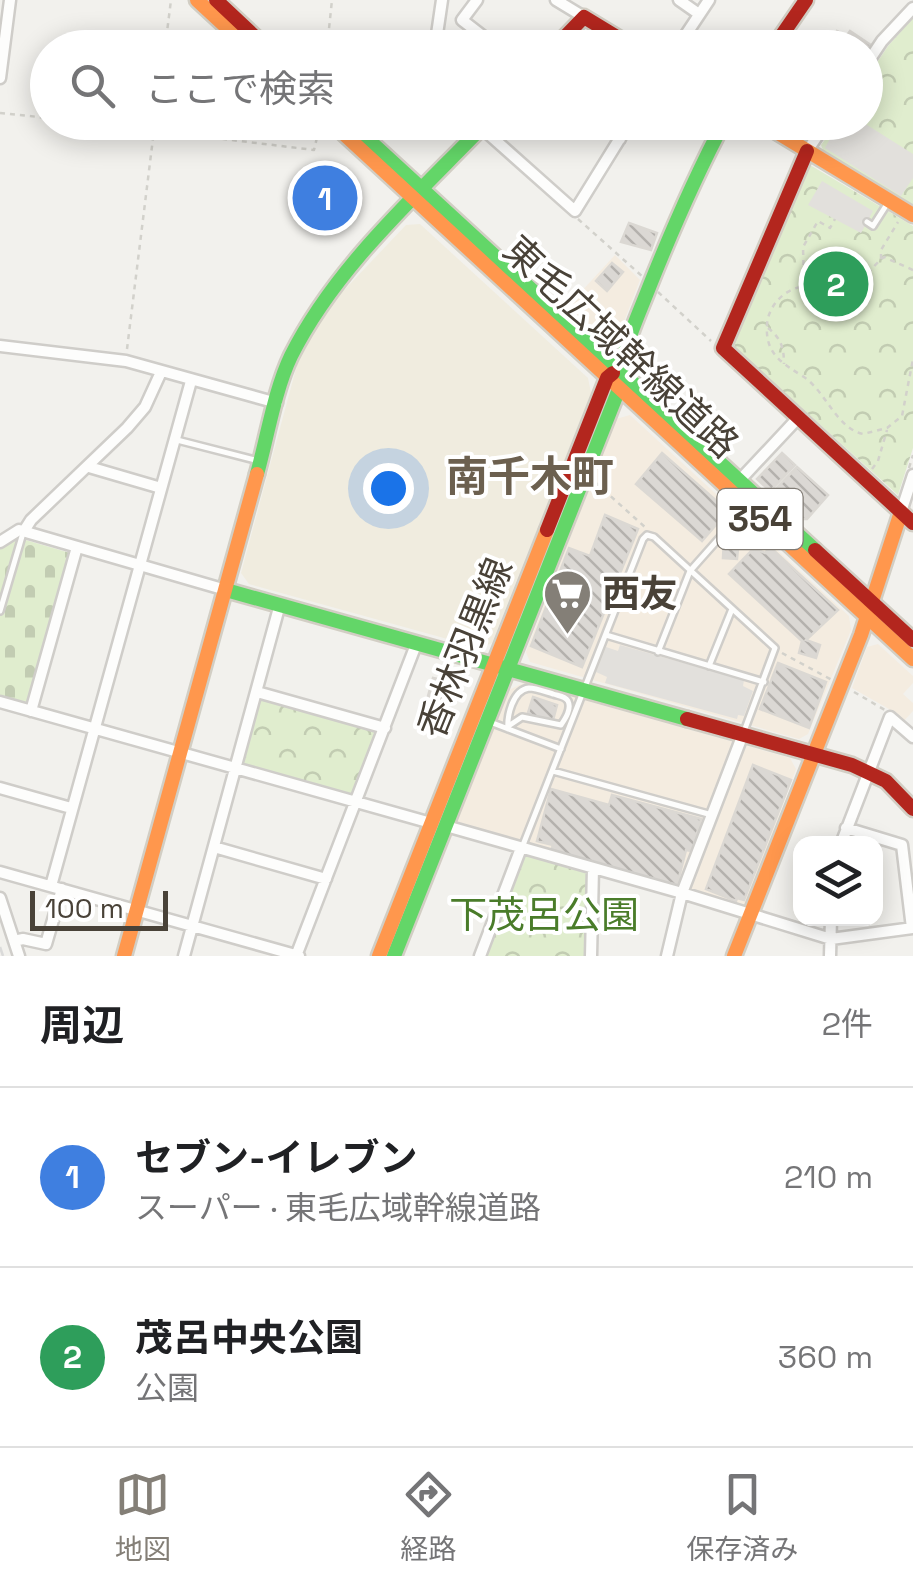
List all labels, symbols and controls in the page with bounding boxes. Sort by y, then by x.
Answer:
search box [30,30,883,140]
icon: search [65,58,120,113]
text: ここで検索 [145,65,335,113]
pin: 1 [292,160,358,236]
street label: 東毛広域幹線道路 [493,226,749,468]
pin: 2 [804,246,868,322]
district label: 南千木町 [446,450,614,503]
your location [363,463,414,514]
road number: 354 [718,489,802,549]
street label: 香林羽黒線 [407,551,523,745]
supermarket icon: 西友 [541,568,593,636]
place label: 西友 [602,570,678,618]
map controls [793,836,883,926]
button: layers [793,836,883,926]
scale bar [30,886,168,930]
text: 100 m [45,890,124,926]
park label: 下茂呂公園 [449,891,639,939]
text: 周辺 [40,999,124,1052]
text: 2件 [822,1004,873,1044]
text: セブン-イレブン [135,1134,417,1182]
text: 1 [65,1157,80,1197]
text: 210 m [784,1157,873,1197]
text: スーパー · 東毛広域幹線道路 [135,1188,541,1228]
text: 茂呂中央公園 [135,1314,363,1362]
text: 2 [63,1337,82,1377]
text: 360 m [778,1337,873,1377]
text: 公園 [135,1368,199,1408]
tab: 地図 [115,1467,171,1567]
tab: 経路 [400,1467,456,1567]
tab: 保存済み [686,1467,798,1567]

